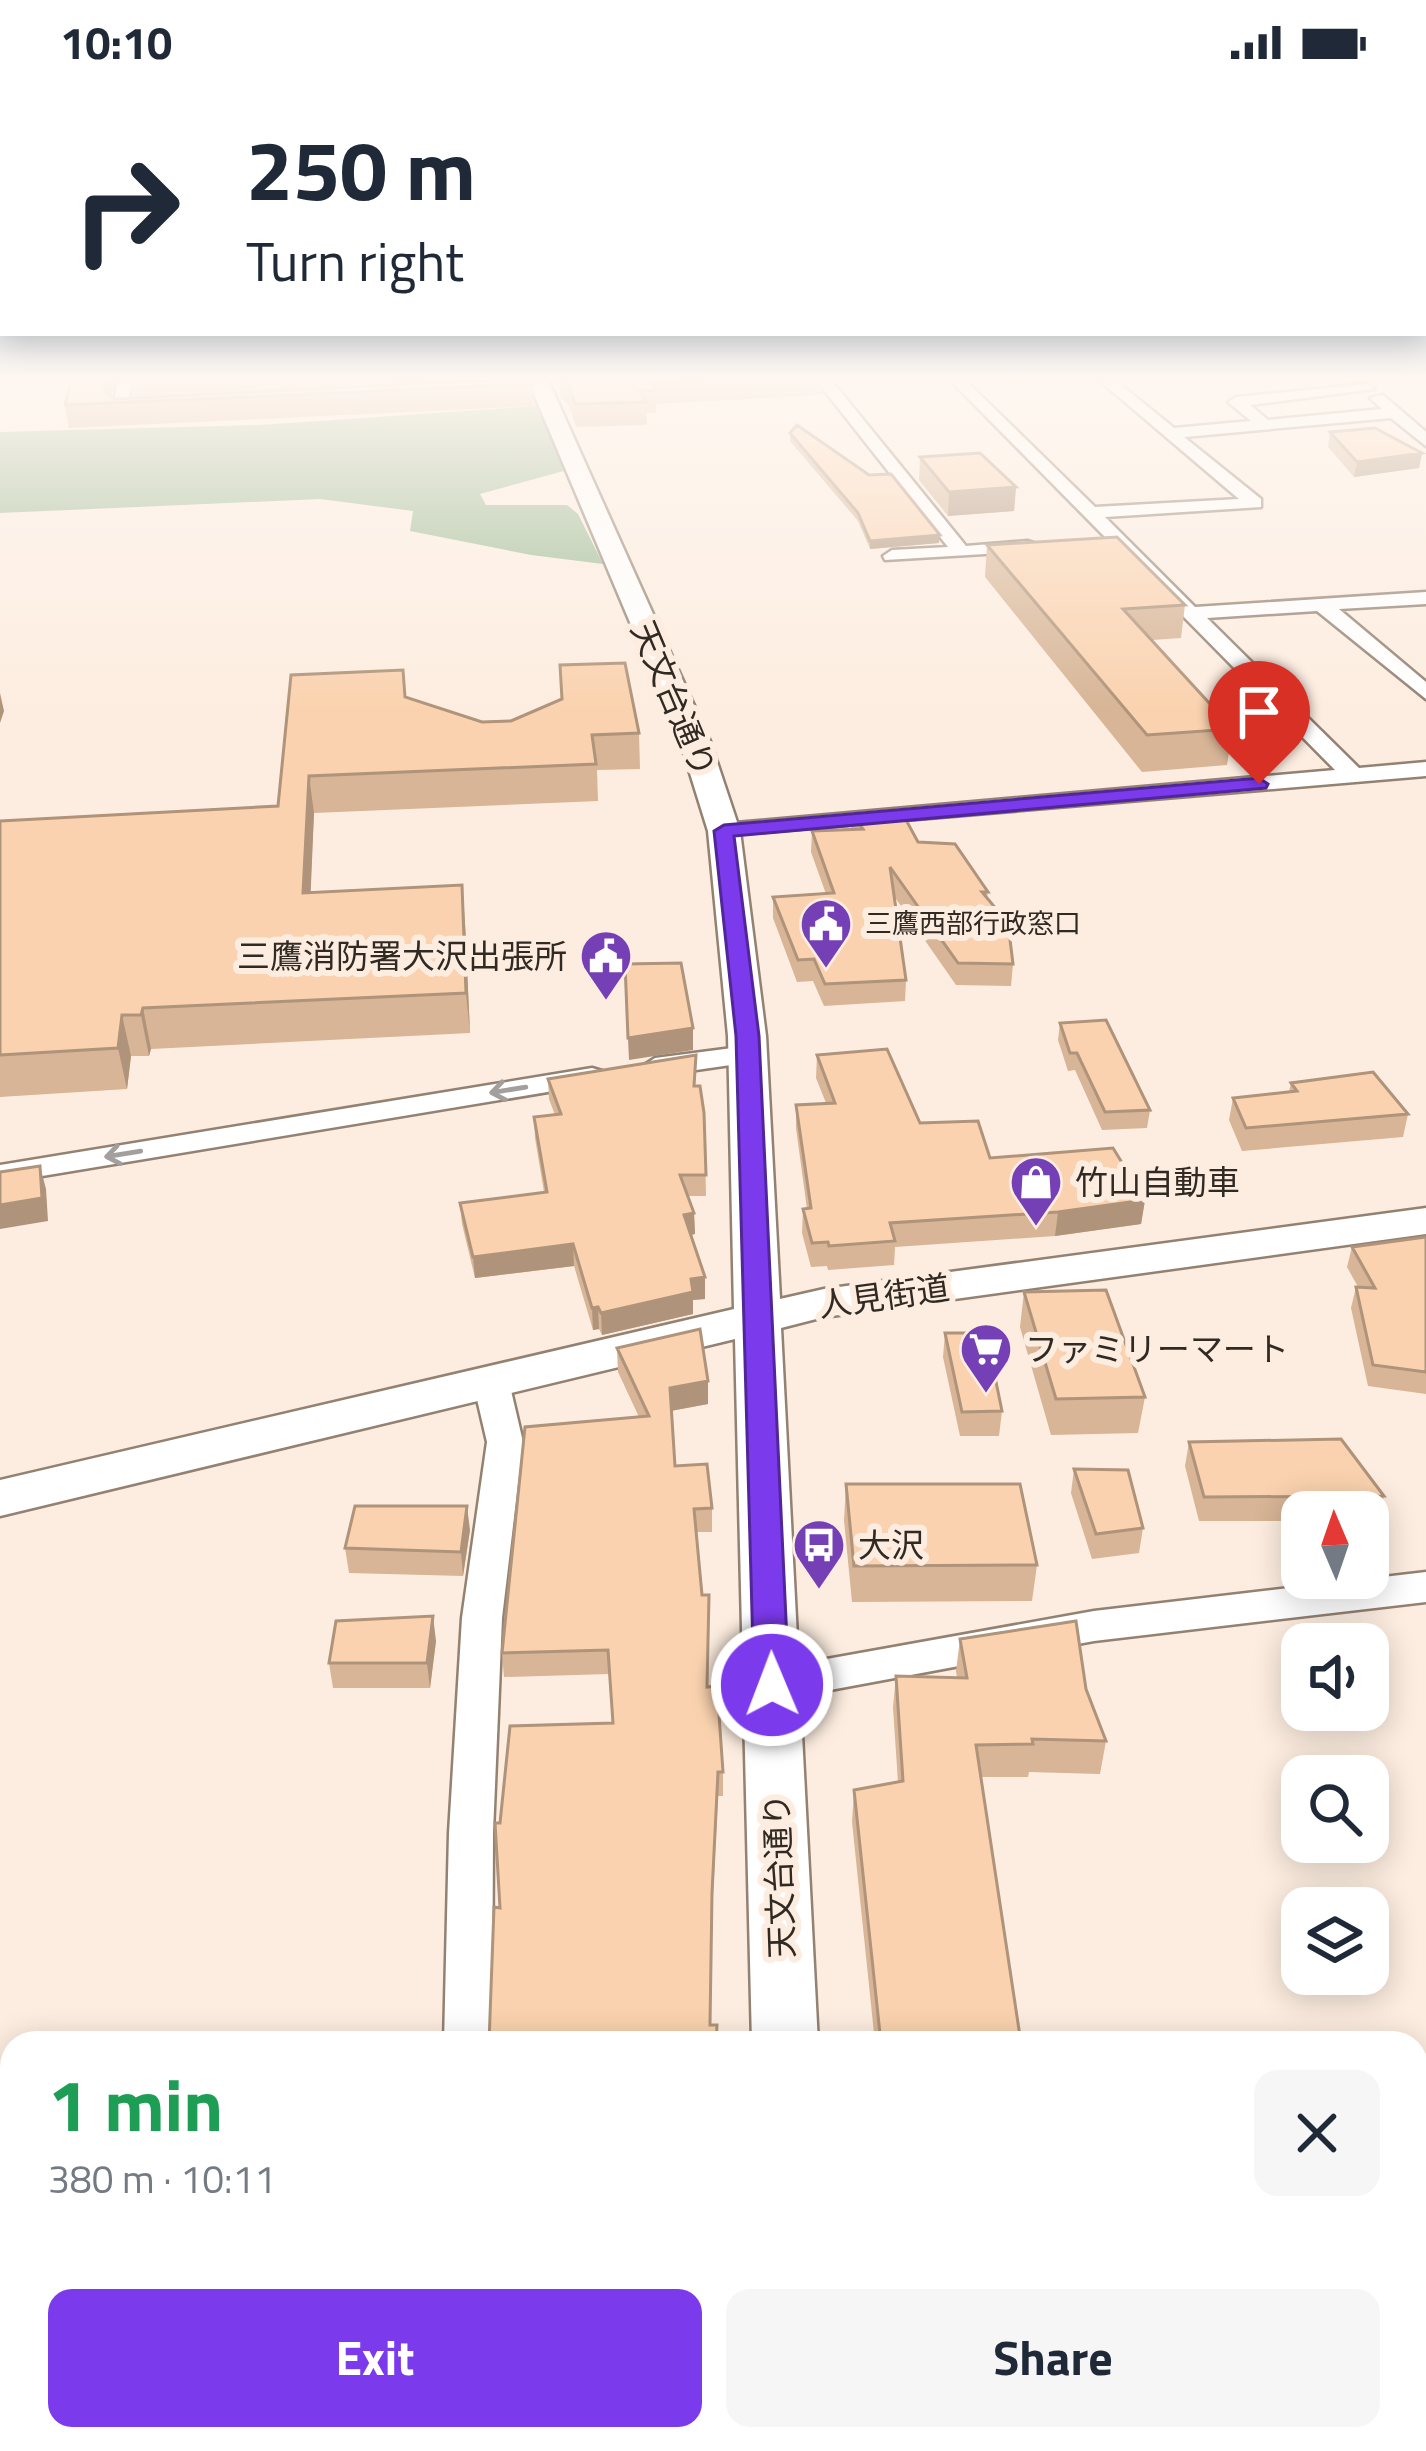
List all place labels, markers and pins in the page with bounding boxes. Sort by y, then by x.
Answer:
pin [1208,661,1310,784]
public building icon: 三鷹西部行政窓口 [798,896,854,970]
place label: 三鷹西部行政窓口 [865,902,1081,943]
public building icon: 三鷹消防署大沢出張所 [578,928,634,1002]
place label: 三鷹消防署大沢出張所 [237,931,567,981]
shop icon: 竹山自動車 [1008,1154,1064,1228]
place label: 竹山自動車 [1075,1157,1240,1207]
supermarket icon: ファミリーマート [958,1321,1014,1395]
place label: ファミリーマート [1025,1324,1289,1374]
bus stop icon: 大沢 [791,1517,847,1591]
place label: 大沢 [858,1520,924,1570]

